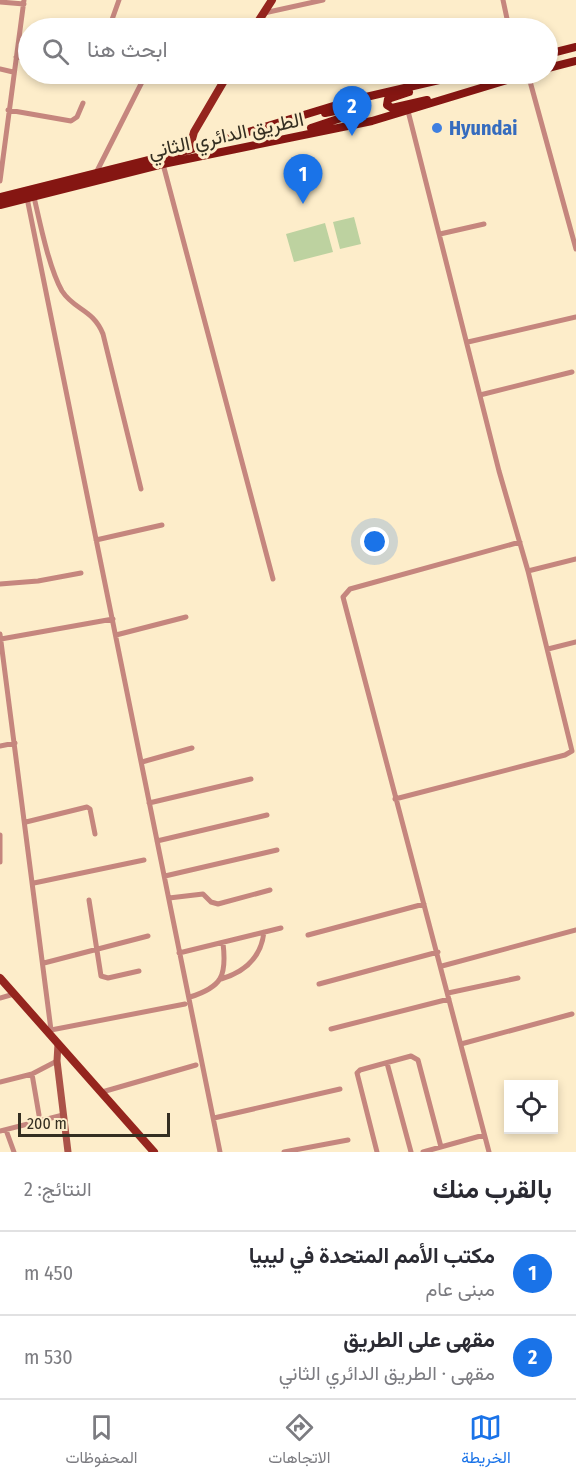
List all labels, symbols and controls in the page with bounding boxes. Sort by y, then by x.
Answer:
search box [18,18,558,84]
icon: search [39,35,72,68]
text: ابحث هنا [87,36,168,63]
pin: 2 [332,86,372,136]
street label: الطريق الدائري الثاني [146,107,307,168]
place label: Hyundai [449,116,517,140]
marker: Hyundai [430,121,444,135]
pin: 1 [284,154,322,204]
your location [360,527,389,556]
map controls [504,1080,558,1134]
button: locate [504,1080,558,1134]
scale bar [18,1110,170,1138]
text: 200 m [27,1114,67,1133]
text: بالقرب منك [432,1174,552,1205]
text: النتائج: 2 [24,1177,92,1201]
text: مكتب الأمم المتحدة في ليبيا [249,1242,495,1269]
text: 450 m [24,1261,73,1285]
text: 1 [528,1261,537,1285]
text: مبنى عام [425,1277,495,1301]
text: مقهى على الطريق [343,1326,495,1353]
text: 530 m [24,1345,73,1369]
text: 2 [528,1345,537,1369]
text: مقهى · الطريق الدائري الثاني [279,1361,495,1385]
tab: المحفوظات [65,1411,138,1472]
tab: الاتجاهات [268,1411,330,1472]
tab: الخريطة [461,1411,511,1472]

